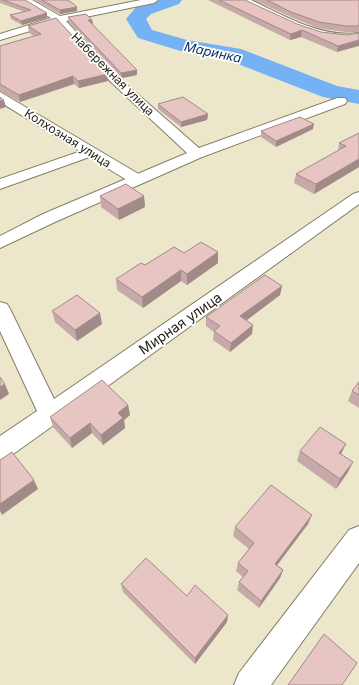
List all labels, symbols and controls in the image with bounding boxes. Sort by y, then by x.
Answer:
street label: Набережная улица [68,29,158,119]
water label: Маринка [183,38,243,66]
street label: Колхозная улица [22,105,114,171]
street label: Мирная улица [135,288,225,358]

